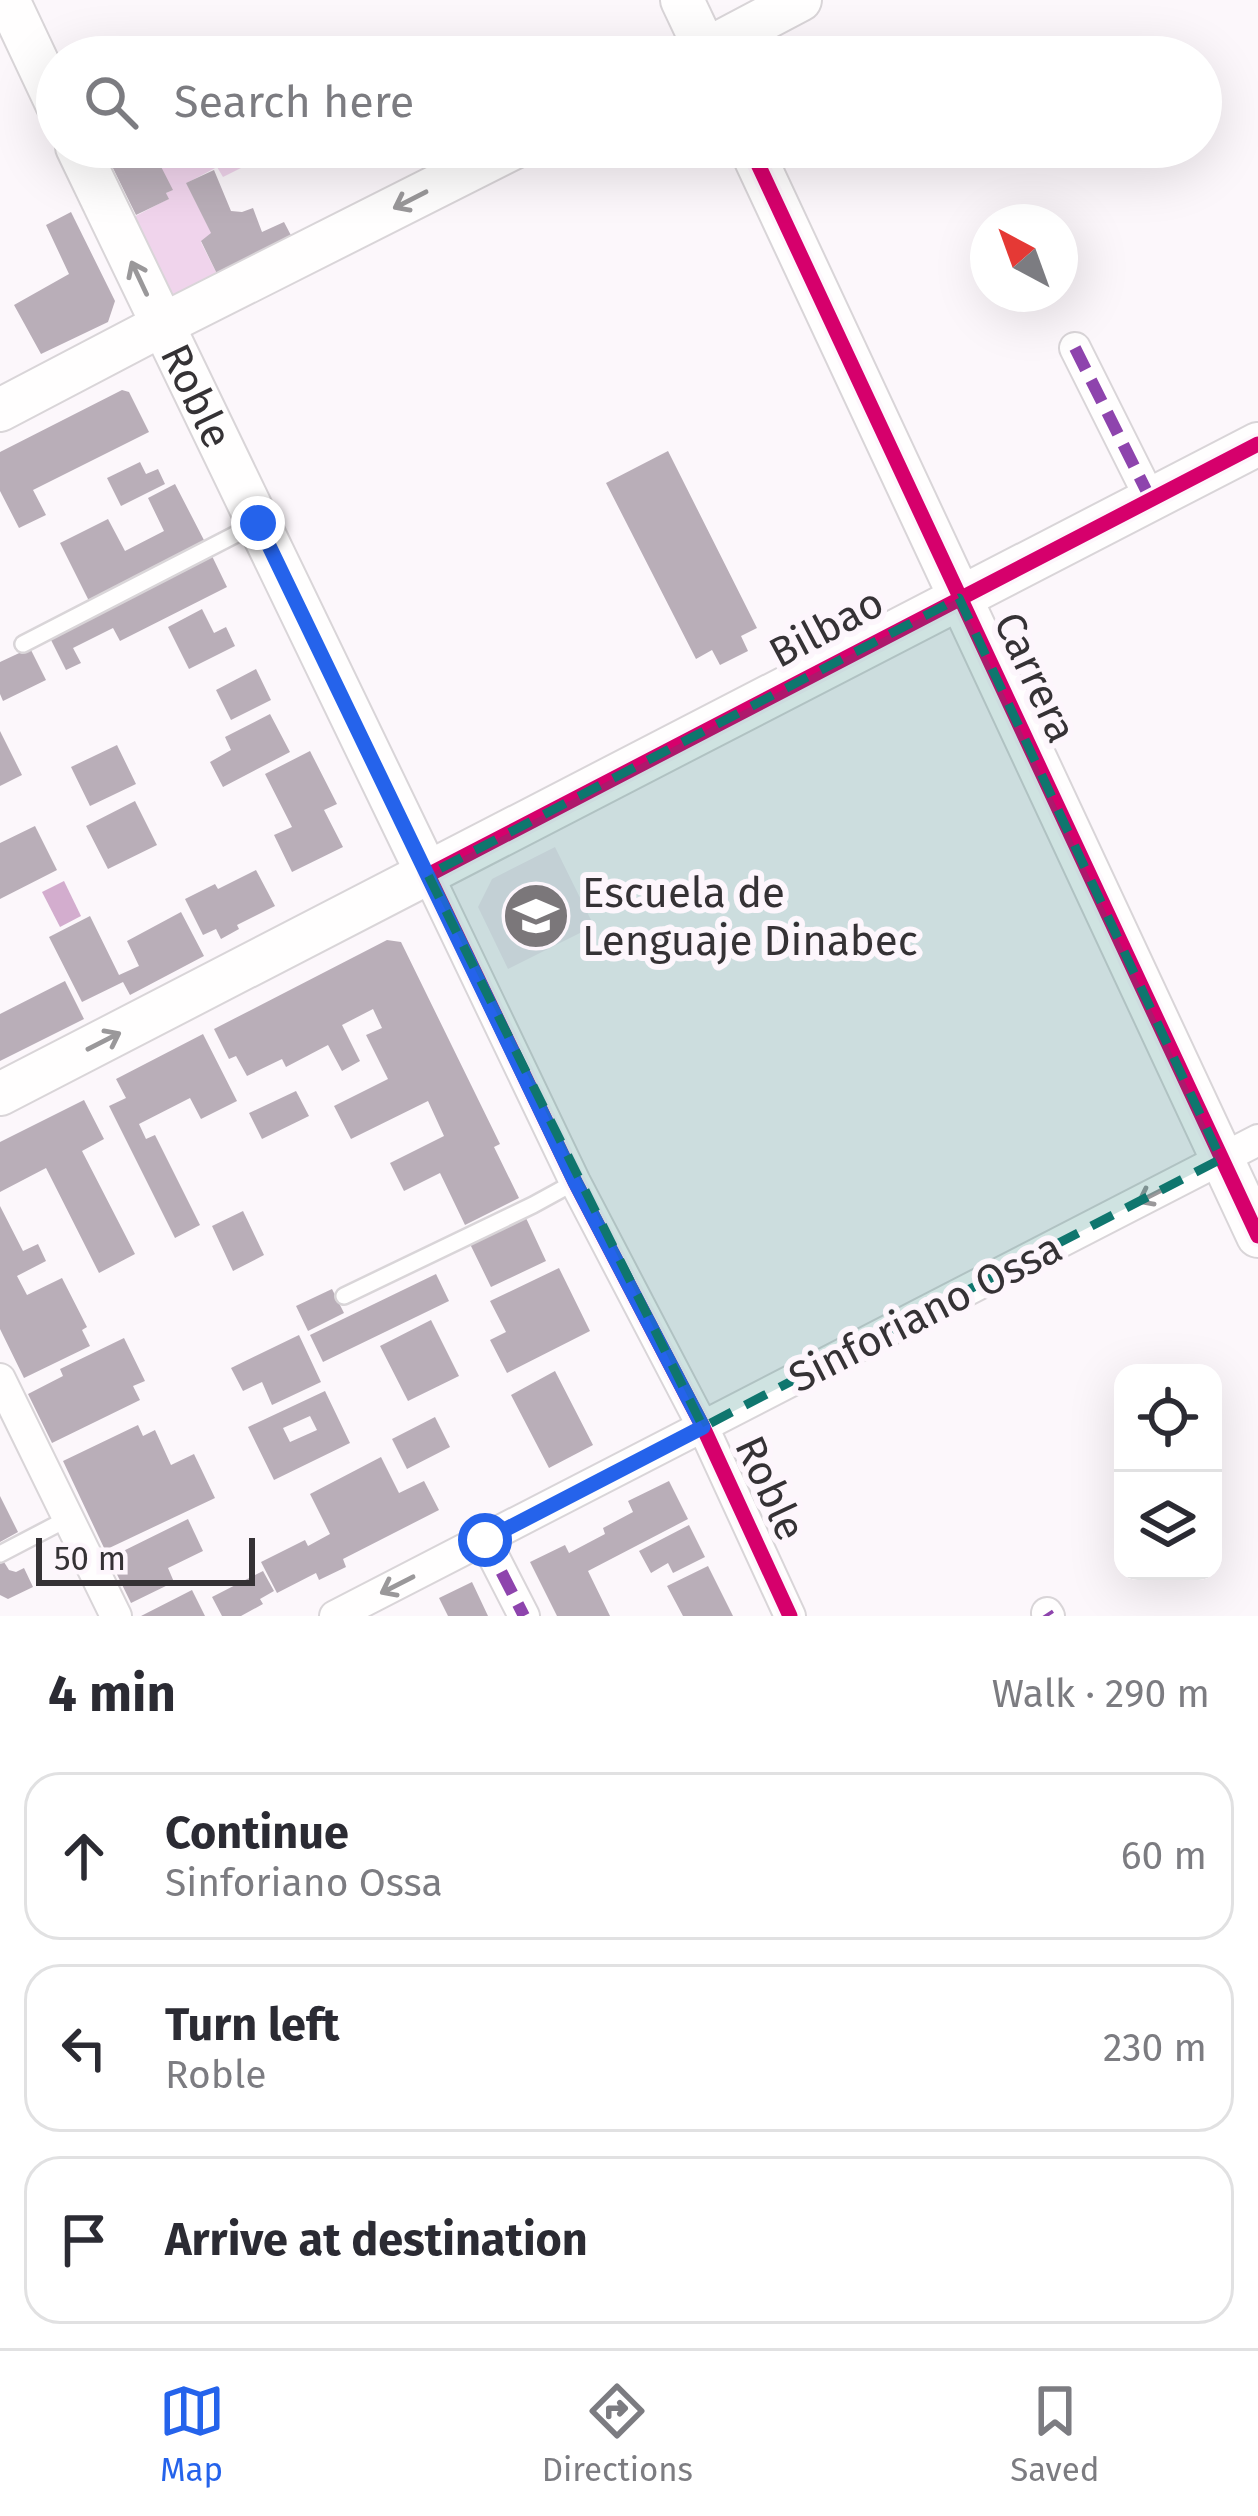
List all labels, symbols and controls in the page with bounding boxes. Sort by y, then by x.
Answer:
search box [36,36,1222,168]
icon: search [78,69,144,135]
text: Search here [174,75,414,129]
one-way arrow [393,189,429,212]
north arrow [970,204,1078,312]
one-way arrow [127,261,149,297]
street label: Roble [150,336,242,456]
route end [231,496,285,550]
street label: Bilbao [761,577,892,678]
street label: Carrera [983,605,1087,750]
place label: Escuela de Lenguaje Dinabec [582,868,918,966]
school or university icon: Escuela de Lenguaje Dinabec [501,881,571,951]
one-way arrow [86,1029,121,1052]
one-way arrow [1137,1183,1172,1206]
street label: Sinforiano Ossa [781,1223,1070,1403]
map controls [1114,1364,1222,1580]
button: locate [1114,1364,1222,1472]
street label: Roble [724,1428,816,1548]
button: layers [1114,1472,1222,1580]
route start [458,1513,512,1567]
scale bar [36,1532,255,1585]
text: 50 m [54,1539,126,1579]
one-way arrow [380,1574,415,1597]
text: 4 min [48,1663,176,1725]
text: Walk · 290 m [992,1671,1210,1717]
text: Continue [165,1806,349,1860]
icon: ahead [51,1823,117,1889]
text: 60 m [1121,1833,1207,1879]
text: Sinforiano Ossa [165,1860,443,1906]
text: Turn left [165,1998,339,2052]
icon: left [51,2015,117,2081]
text: 230 m [1103,2025,1207,2071]
text: Roble [165,2052,266,2098]
icon: arrive [51,2207,117,2273]
text: Arrive at destination [165,2213,588,2267]
tab: Map [159,2378,225,2490]
tab: Directions [542,2378,693,2490]
tab: Saved [1010,2378,1099,2490]

